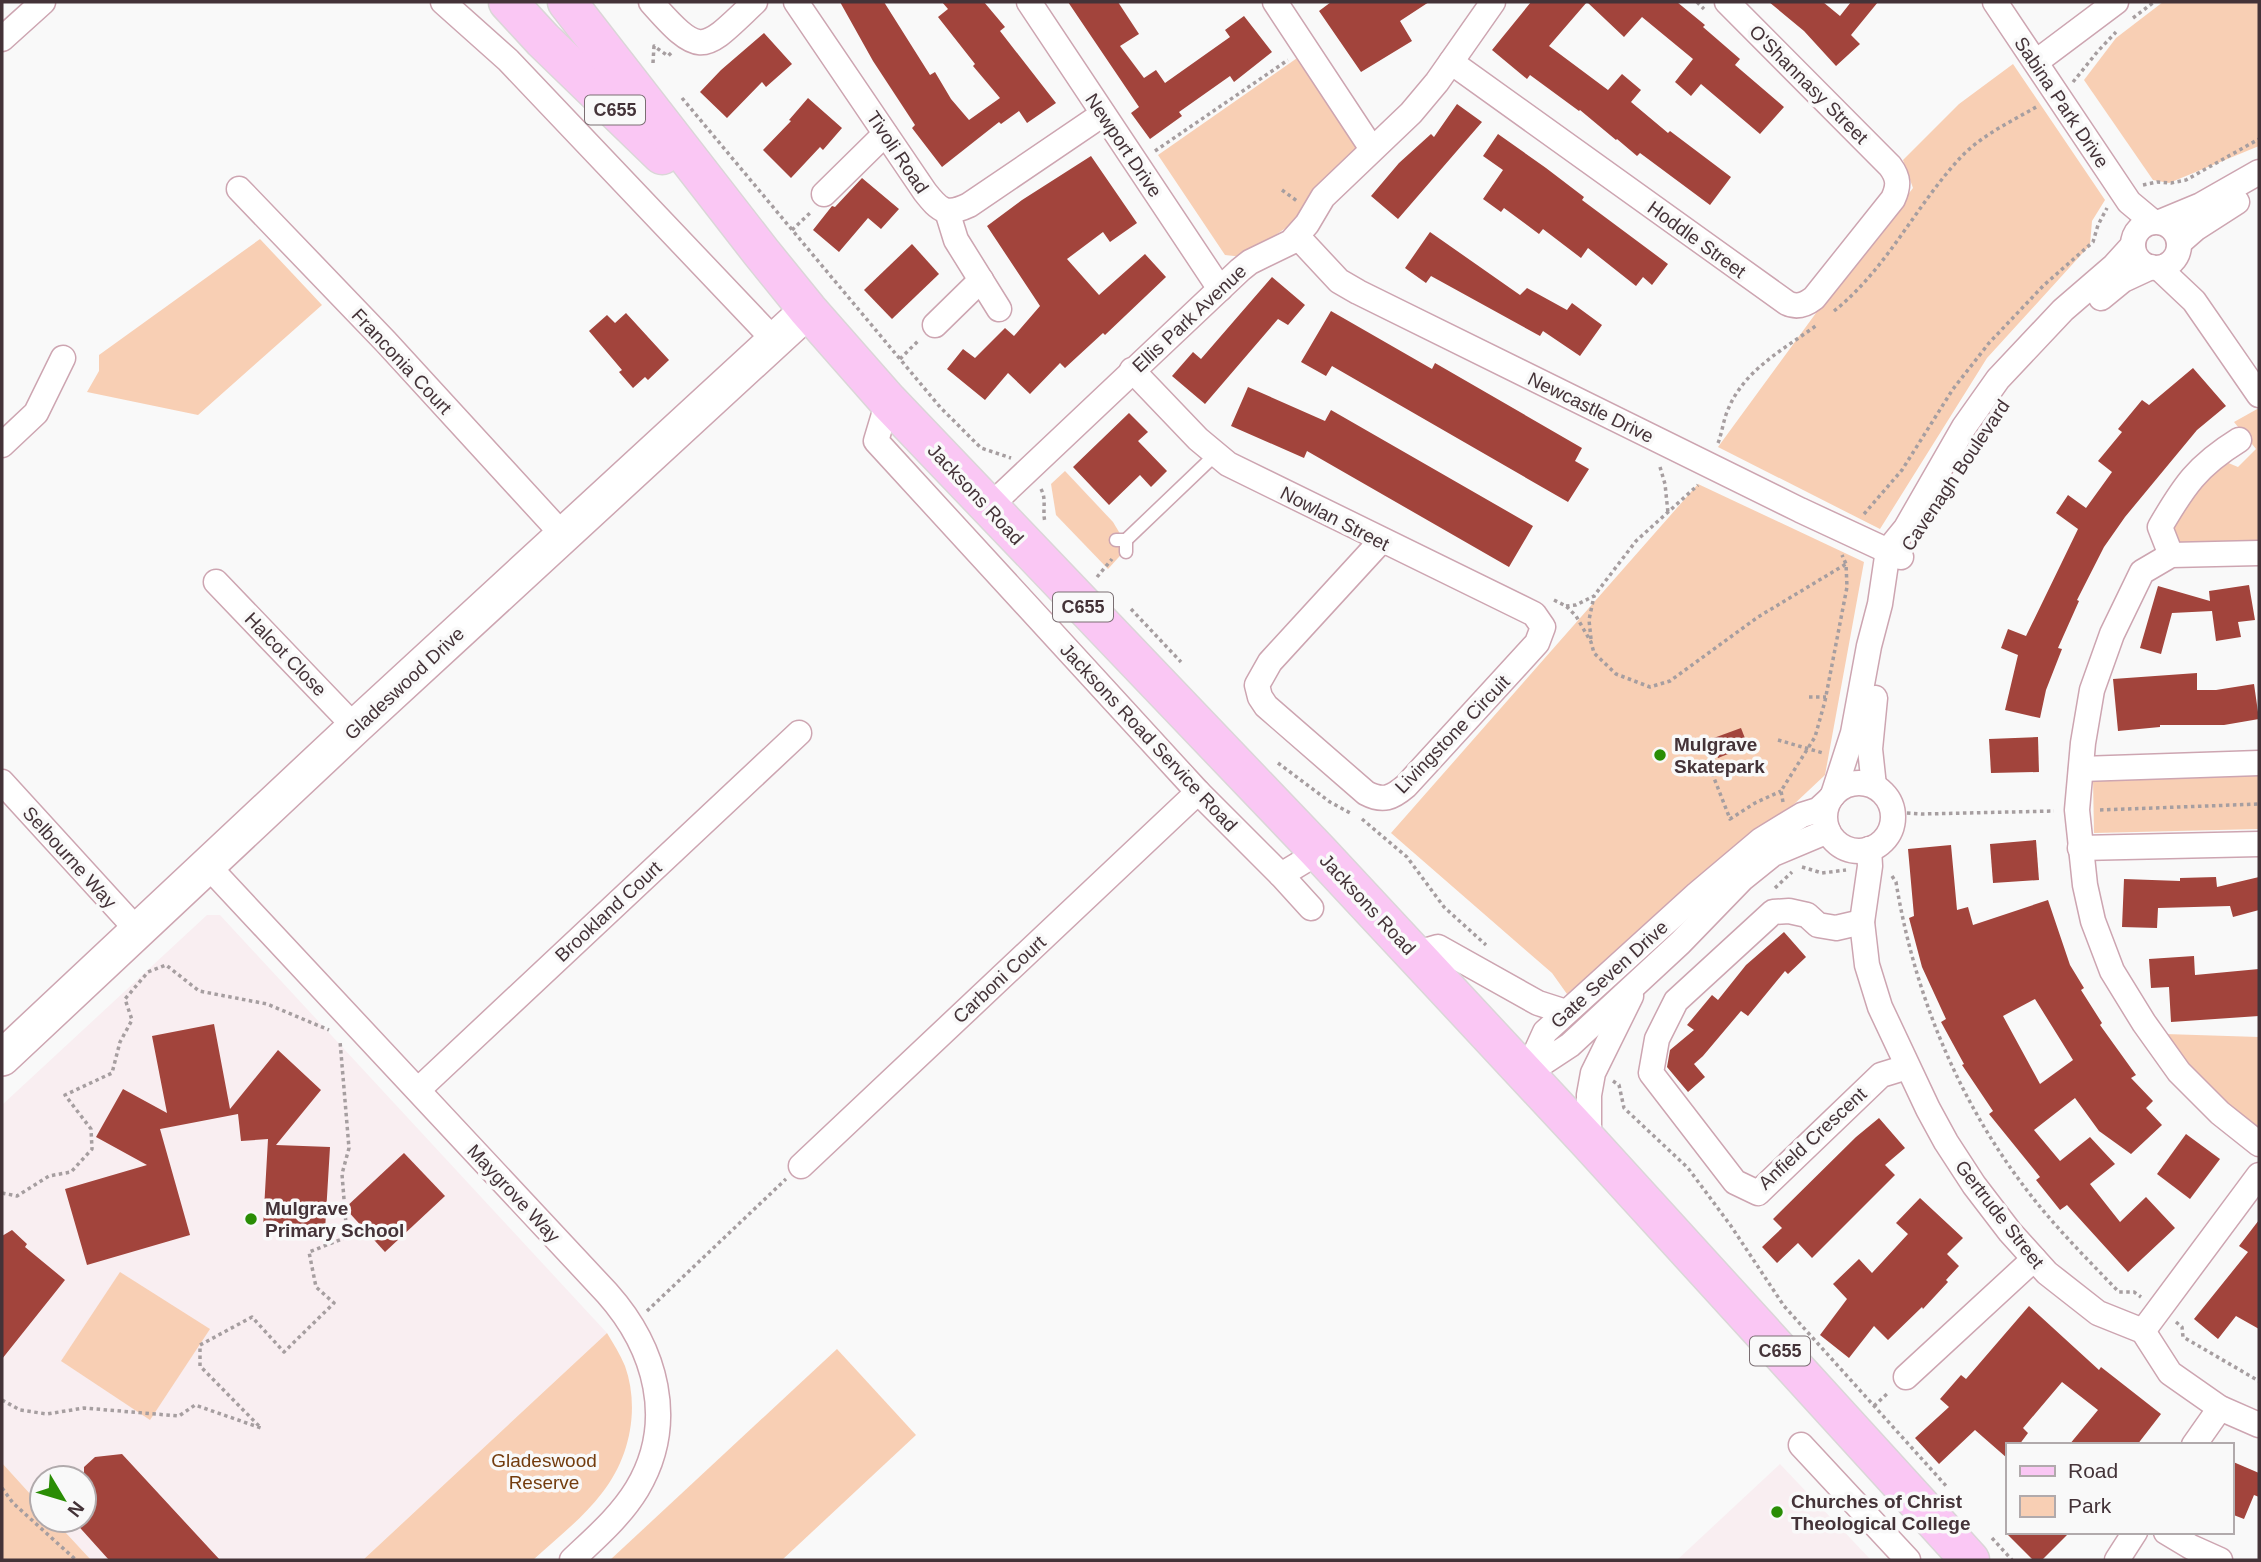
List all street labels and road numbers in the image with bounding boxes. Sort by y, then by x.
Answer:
street label: O'Shannasy Street [1745,21,1873,148]
street label: Sabina Park Drive [2010,33,2113,172]
street label: Newport Drive [1081,90,1166,201]
road number: C655 [585,96,645,124]
street label: Tivoli Road [863,107,933,197]
street label: Hoddle Street [1644,197,1750,282]
street label: Ellis Park Avenue [1128,260,1250,376]
street label: Franconia Court [347,304,456,419]
street label: Newcastle Drive [1524,368,1657,447]
street label: Cavenagh Boulevard [1897,396,2014,555]
street label: Jacksons Road [924,440,1028,549]
street label: Nowlan Street [1277,482,1393,555]
road number: C655 [1053,592,1113,622]
street label: Halcot Close [241,608,331,700]
street label: Gladeswood Drive [340,623,468,744]
street label: Jacksons Road Service Road [1056,639,1241,836]
street label: Livingstone Circuit [1391,671,1514,797]
street label: Selbourne Way [19,802,121,913]
street label: Jacksons Road [1316,850,1420,959]
street label: Brookland Court [551,856,666,966]
street label: Gate Seven Drive [1547,916,1672,1032]
street label: Carboni Court [949,931,1050,1027]
street label: Anfield Crescent [1754,1083,1871,1194]
street label: Maygrove Way [463,1140,565,1247]
street label: Gertrude Street [1951,1156,2049,1273]
road number: C655 [1750,1336,1810,1366]

